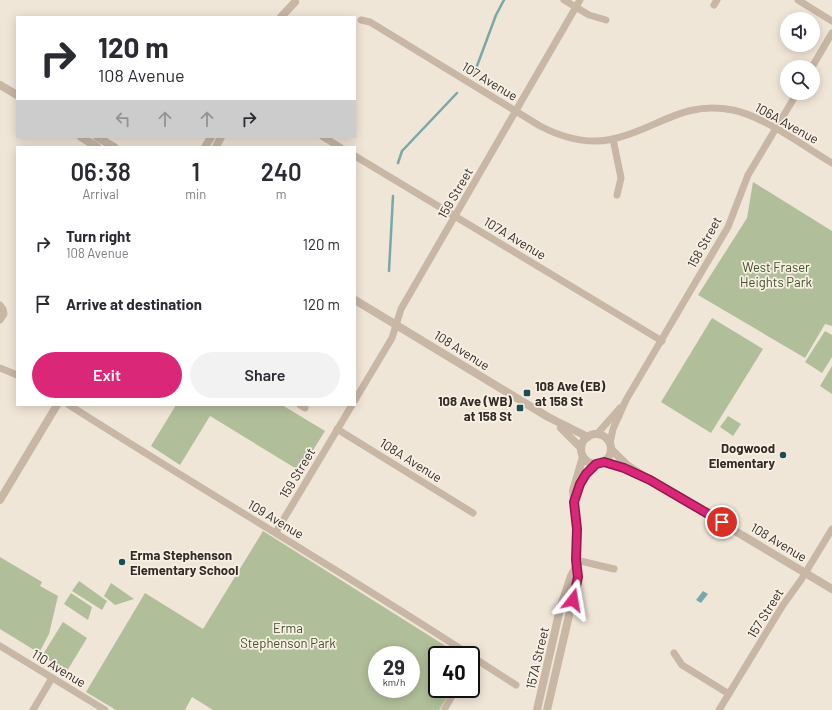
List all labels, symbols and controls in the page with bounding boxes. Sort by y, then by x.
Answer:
map controls [780,12,820,100]
button: sound [780,12,820,52]
text: 120 m [98,30,169,64]
icon: right [32,32,84,84]
street label: 107 Avenue [459,58,521,104]
button: search [780,60,820,100]
text: 108 Avenue [98,64,185,86]
street label: 106A Avenue [752,99,822,147]
icon: left [112,108,134,130]
icon: ahead [154,108,176,130]
icon: ahead [196,108,218,130]
icon: right [238,108,260,130]
text: 06:38 [70,157,131,186]
text: 1 [192,157,200,186]
text: 240 [261,157,302,186]
street label: 159 Street [434,165,476,221]
text: Arrival [82,186,119,202]
text: min [185,186,206,202]
text: m [276,186,287,202]
street label: 107A Avenue [481,213,549,263]
street label: 158 Street [683,214,725,270]
text: Turn right [66,227,131,245]
icon: right [32,233,54,255]
text: 120 m [303,235,340,253]
text: 108 Avenue [66,245,129,261]
park label: West Fraser Heights Park [740,259,812,290]
icon: arrive [32,293,54,315]
text: Arrive at destination [66,295,202,313]
text: 120 m [303,295,340,313]
street label: 108 Avenue [431,327,493,373]
button: Exit [32,352,182,398]
button: Share [190,352,340,398]
place label: 108 Ave (EB) at 158 St [535,378,606,409]
marker: 108 Ave (EB) at 158 St [522,388,532,398]
place label: 108 Ave (WB) at 158 St [438,393,512,424]
marker: 108 Ave (WB) at 158 St [515,403,525,413]
street label: 108A Avenue [377,435,445,485]
place label: Dogwood Elementary [709,440,775,471]
street label: 159 Street [276,445,318,501]
marker: Dogwood Elementary [778,450,788,460]
street label: 109 Avenue [245,496,307,542]
pin [705,505,739,539]
icon: arrive [711,511,733,533]
street label: 108 Avenue [748,519,810,565]
place label: Erma Stephenson Elementary School [130,547,238,578]
marker: Erma Stephenson Elementary School [117,557,127,567]
position arrow [552,579,594,621]
street label: 157 Street [744,585,786,641]
park label: Erma Stephenson Park [240,620,336,651]
street label: 157A Street [522,625,552,691]
street label: 110 Avenue [29,646,89,690]
speed limit sign: 40 [428,646,480,698]
text: 29 [383,655,405,679]
text: km/h [383,676,405,688]

